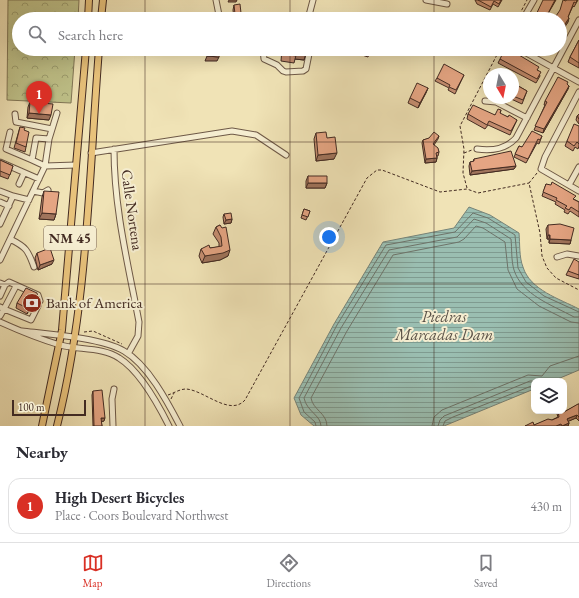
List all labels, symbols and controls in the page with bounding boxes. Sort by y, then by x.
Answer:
search box [12,12,567,56]
icon: search [26,23,48,45]
text: Search here [58,25,123,44]
north arrow [483,68,519,104]
pin: 1 [26,81,52,114]
street label: Calle Nortena [117,168,148,252]
road number: NM 45 [44,226,96,250]
your location [319,227,339,247]
bank icon: Bank of America [21,292,43,314]
place label: Bank of America [46,293,142,312]
water label: Piedras Marcadas Dam [394,306,493,345]
map controls [531,378,567,414]
button: layers [531,378,567,414]
scale bar [12,398,86,417]
text: 100 m [18,400,45,414]
text: Nearby [16,441,68,463]
text: High Desert Bicycles [55,488,184,507]
text: 1 [27,498,33,515]
text: 430 m [531,498,562,515]
text: Place · Coors Boulevard Northwest [55,507,228,524]
tab: Map [82,552,104,590]
tab: Directions [267,552,311,590]
tab: Saved [474,552,497,590]

